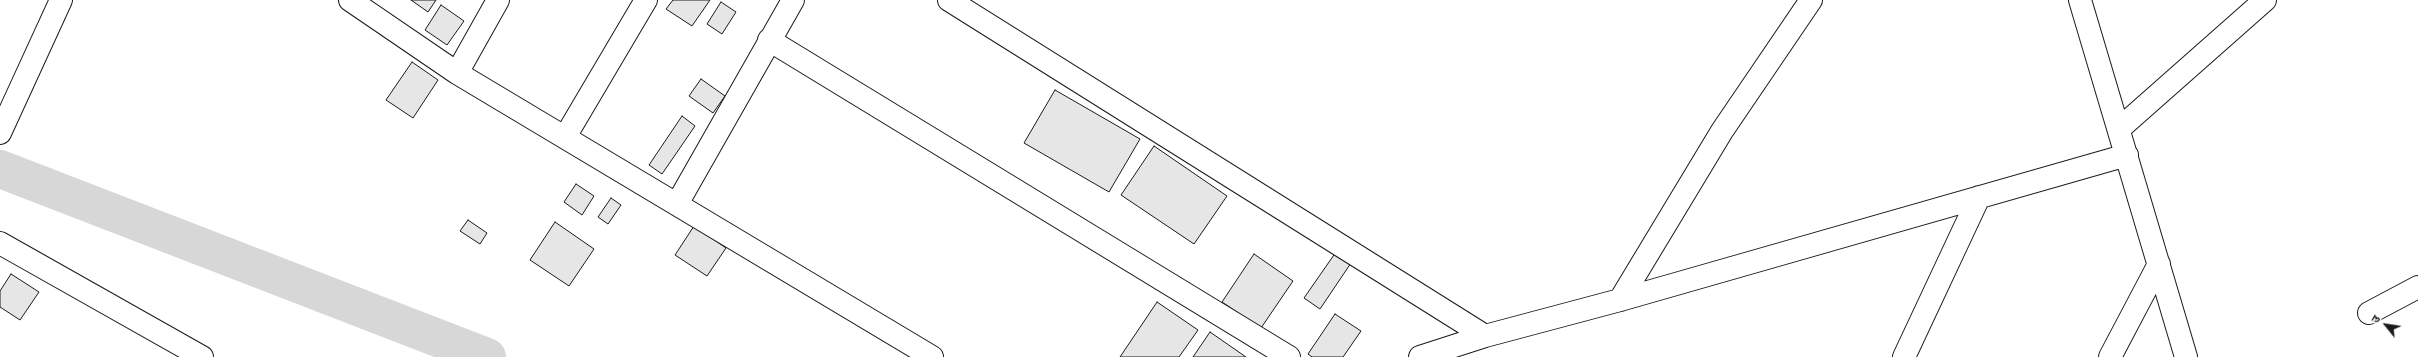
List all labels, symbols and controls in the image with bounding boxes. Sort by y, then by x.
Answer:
north arrow [2366,305,2406,345]
text: उ [2367,312,2384,326]

